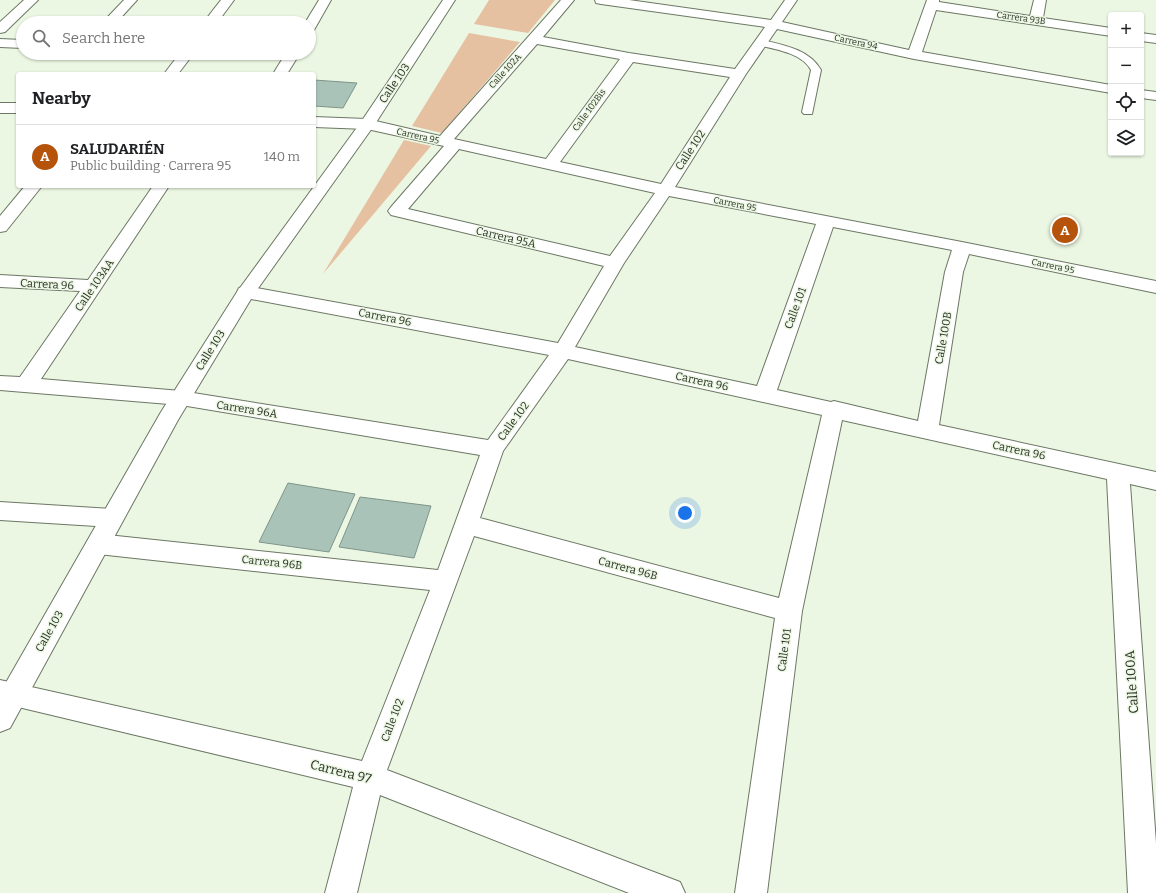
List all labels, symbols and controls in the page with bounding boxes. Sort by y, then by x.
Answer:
street label: Carrera 93B [996,10,1046,26]
map controls [1108,12,1144,156]
button: + [1108,12,1144,48]
search box [16,16,316,60]
icon: search [30,27,52,49]
text: Search here [62,29,145,47]
street label: Carrera 94 [833,33,879,52]
button: − [1108,48,1144,84]
street label: Calle 102A [487,51,524,90]
street label: Calle 103 [376,61,412,106]
button: locate [1108,84,1144,120]
street label: Calle 102Bis [570,87,608,133]
text: Nearby [32,88,91,109]
button: layers [1108,120,1144,156]
street label: Carrera 95 [396,126,441,146]
street label: Calle 102 [673,128,708,173]
text: SALUDARIÉN [70,140,165,158]
text: A [40,149,50,164]
text: 140 m [264,149,300,164]
text: Public building · Carrera 95 [70,158,231,173]
street label: Carrera 95 [713,195,758,213]
pin: A [1052,215,1078,245]
street label: Carrera 95A [475,224,537,251]
street label: Calle 103AA [72,256,117,314]
street label: Carrera 95 [1031,257,1076,275]
street label: Carrera 96 [20,277,74,292]
street label: Calle 101 [782,285,809,331]
street label: Carrera 96 [357,306,413,329]
street label: Calle 100B [932,311,955,365]
street label: Calle 103 [193,328,228,373]
street label: Carrera 96 [674,370,730,393]
street label: Carrera 96A [215,398,279,421]
street label: Calle 102 [495,399,532,443]
street label: Carrera 96 [991,439,1047,462]
your location [675,503,695,523]
street label: Carrera 96B [241,553,303,572]
street label: Carrera 96B [597,554,659,583]
street label: Calle 103 [33,608,66,654]
street label: Calle 101 [775,627,794,672]
street label: Calle 100A [1122,649,1141,714]
street label: Calle 102 [378,697,407,743]
street label: Carrera 97 [309,757,373,786]

